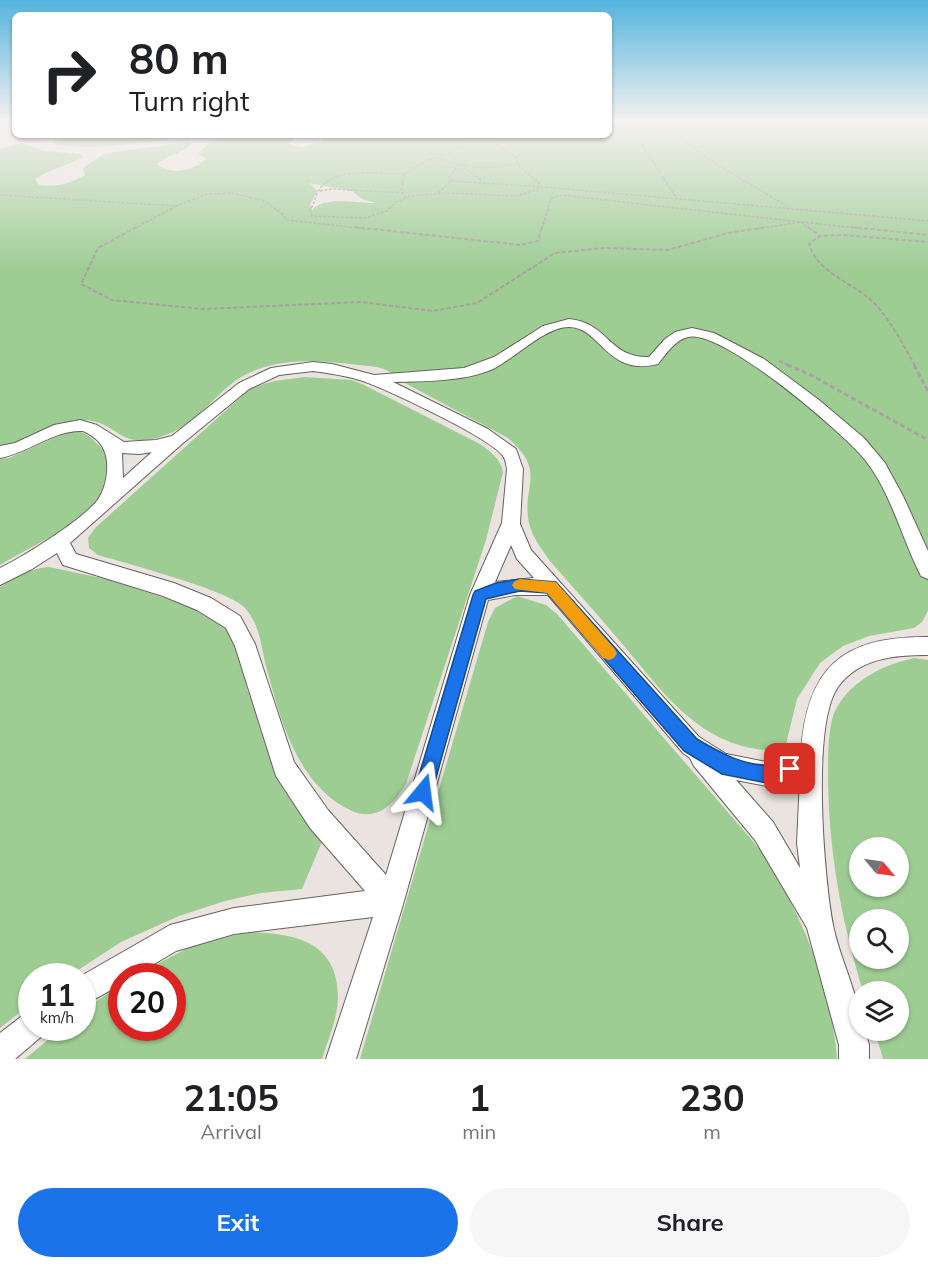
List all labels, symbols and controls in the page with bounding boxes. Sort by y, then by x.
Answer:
text: 80 m [129,32,229,85]
icon: right [30,36,108,114]
text: Turn right [129,84,249,118]
pin [764,743,815,794]
icon: arrive [773,752,806,785]
position arrow [391,760,455,824]
north arrow [849,837,909,897]
map controls [849,837,909,1041]
button: search [849,909,909,969]
speed limit sign: 20 [108,963,186,1041]
text: 11 [39,976,75,1014]
button: layers [849,981,909,1041]
text: km/h [40,1008,74,1027]
text: 21:05 [183,1075,279,1120]
text: 1 [468,1075,490,1120]
text: 230 [680,1075,745,1120]
text: Arrival [201,1119,262,1144]
text: min [462,1119,496,1144]
text: m [703,1119,721,1144]
button: Exit [18,1188,458,1257]
button: Share [470,1188,910,1257]

